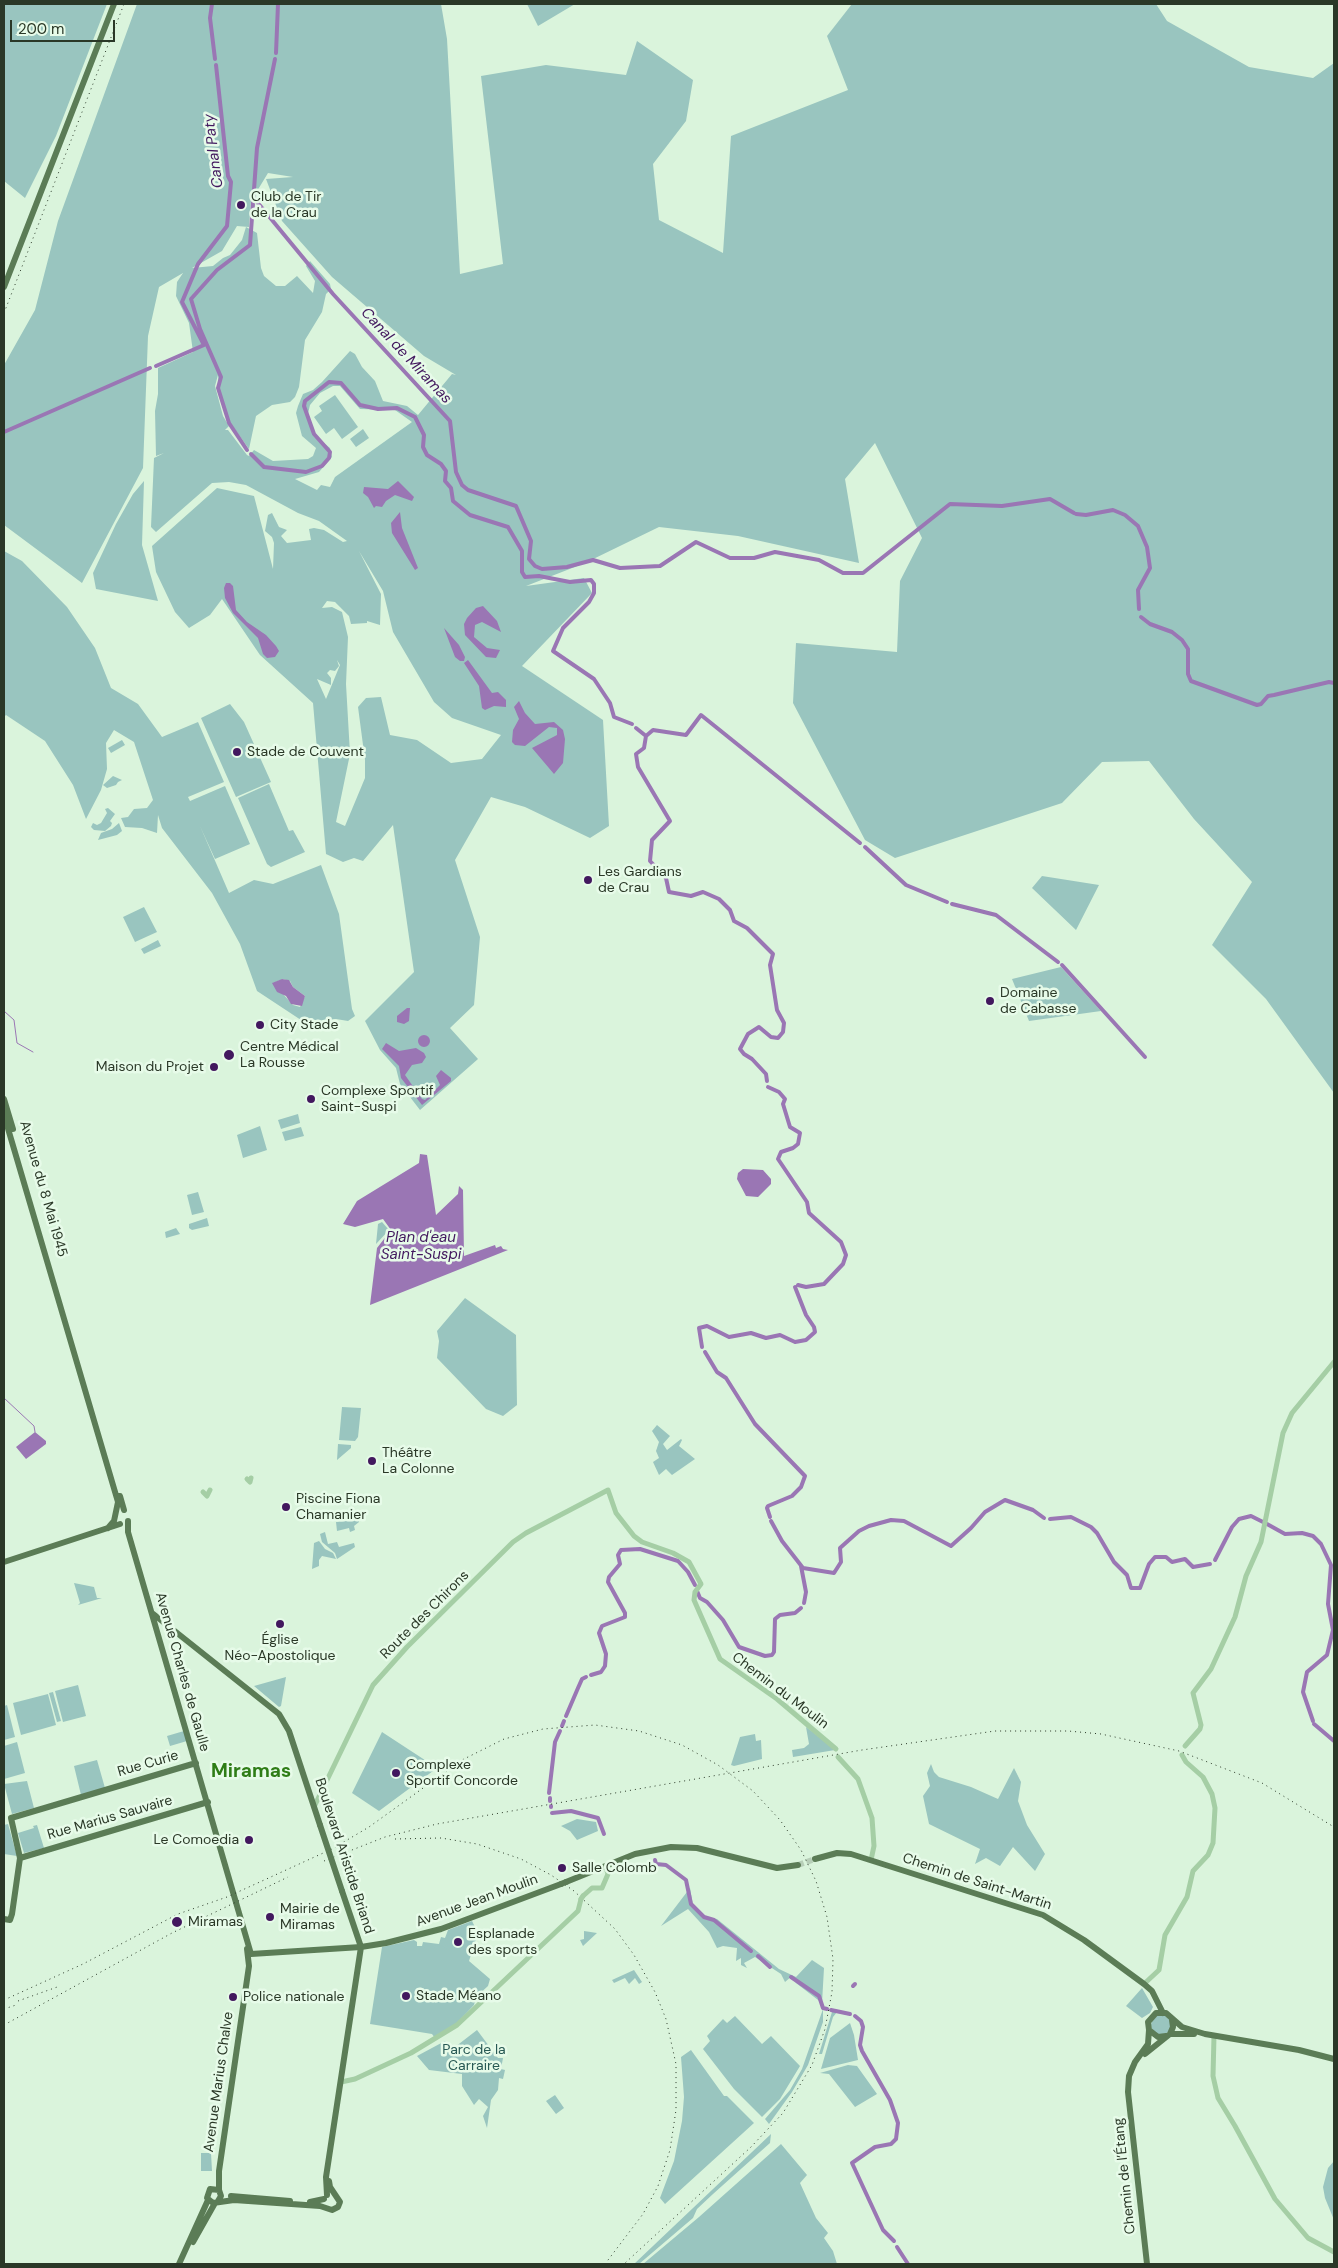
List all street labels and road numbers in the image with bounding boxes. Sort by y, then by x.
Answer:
street label: Avenue du 8 Mai 1945 [16,1119,70,1259]
street label: Route des Chirons [377,1567,473,1663]
street label: Avenue Charles de Gaulle [151,1590,213,1754]
street label: Chemin du Moulin [728,1649,832,1733]
street label: Rue Curie [116,1747,180,1781]
street label: Boulevard Aristide Briand [311,1776,377,1936]
street label: Rue Marius Sauvaire [46,1792,174,1844]
street label: Chemin de Saint-Martin [900,1850,1054,1914]
street label: Avenue Jean Moulin [414,1871,540,1931]
street label: Avenue Marius Chalve [201,2011,237,2153]
street label: Chemin de l’Étang [1111,2117,1139,2235]

